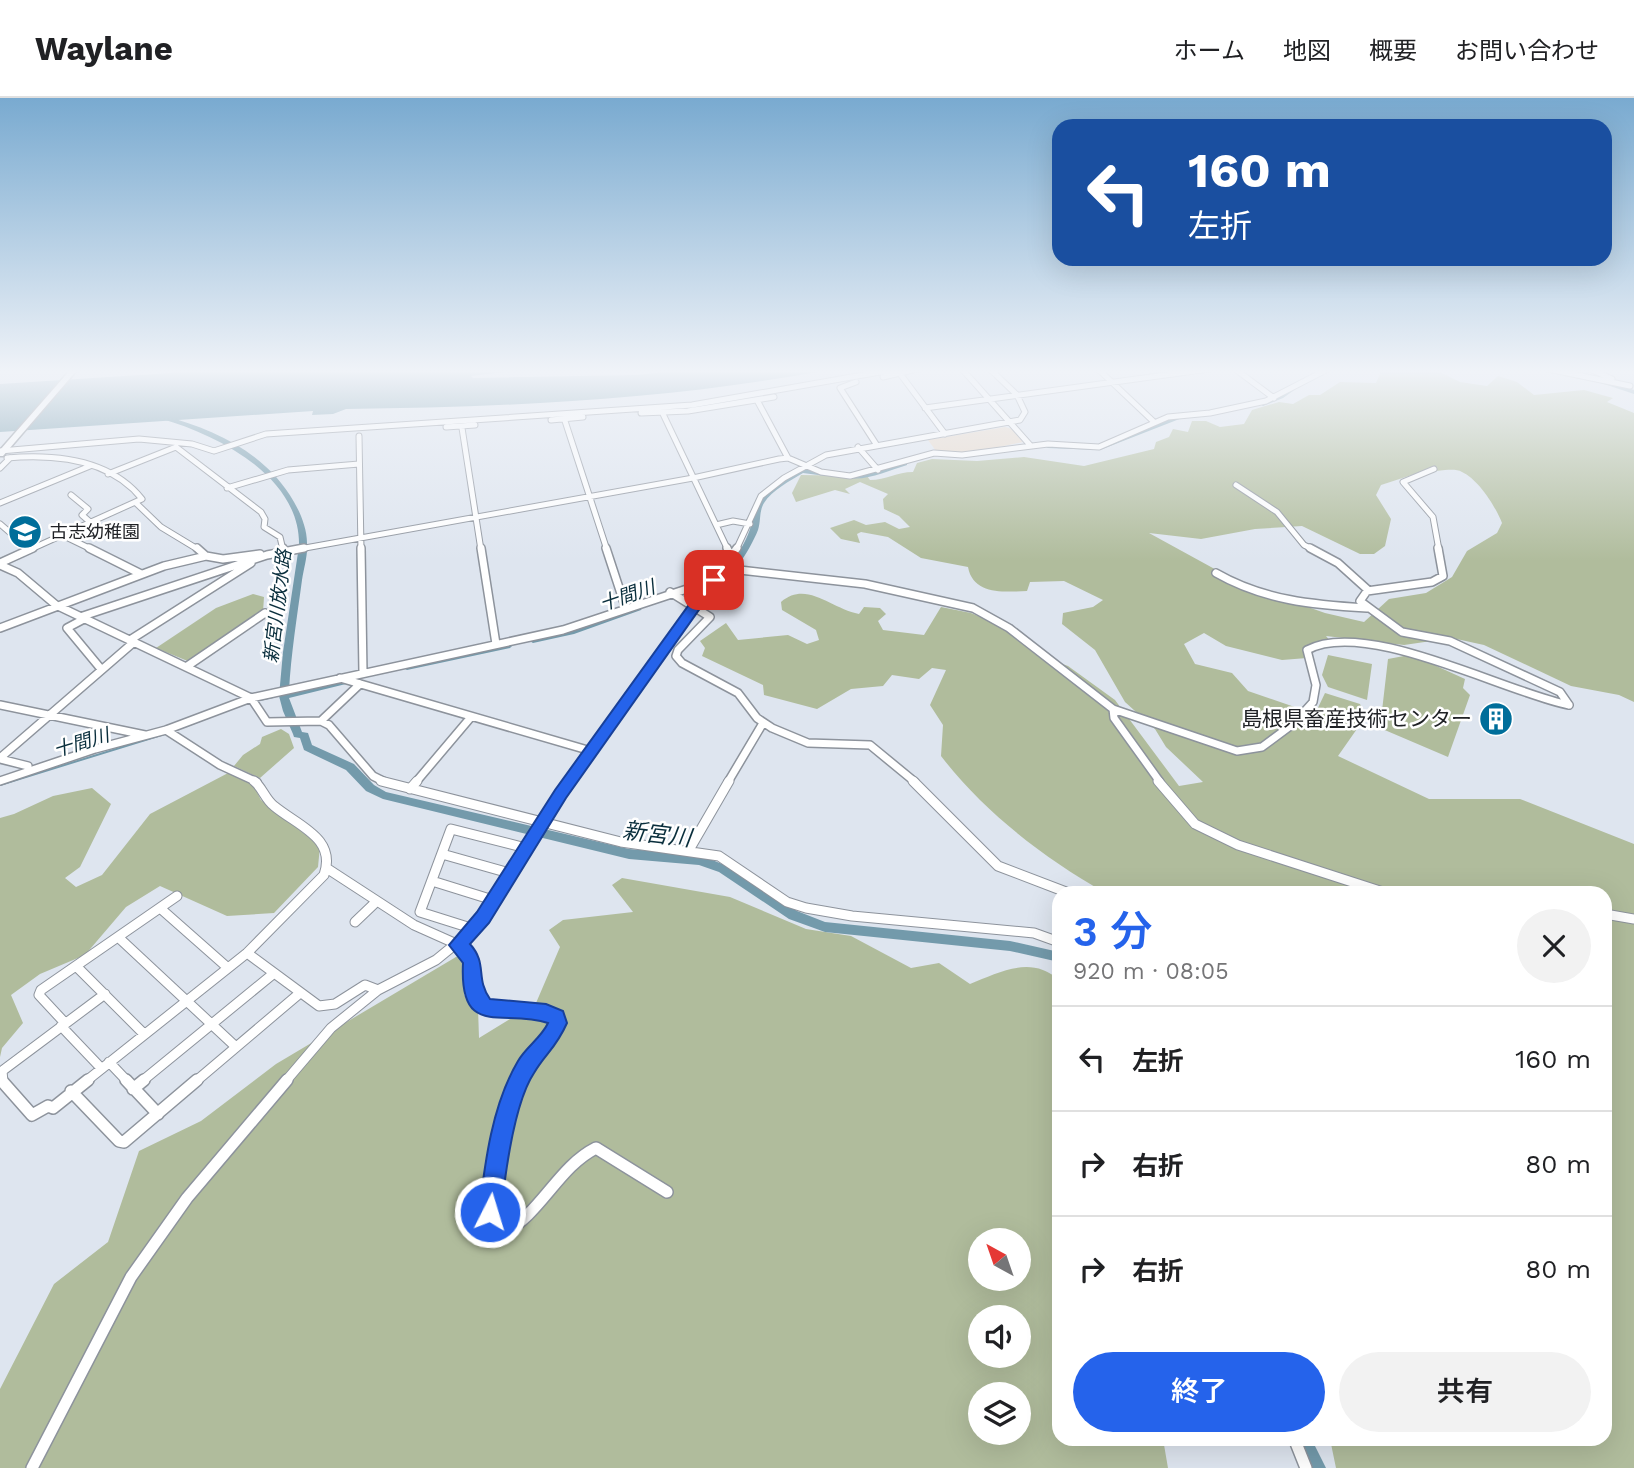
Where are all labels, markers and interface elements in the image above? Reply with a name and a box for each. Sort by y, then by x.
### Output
text: Waylane [35,29,173,68]
text: ホーム [1174,37,1245,65]
text: 地図 [1283,37,1331,65]
text: 概要 [1369,37,1417,65]
text: お問い合わせ [1455,37,1599,65]
text: 160 m [1188,141,1331,199]
icon: left [1073,147,1164,238]
text: 左折 [1188,207,1252,245]
school or university icon: 古志幼稚園 [6,513,44,551]
place label: 古志幼稚園 [50,521,140,542]
water label: 新宮川放水路 [259,546,296,664]
pin [684,550,744,610]
icon: arrive [695,561,733,599]
water label: 十間川 [596,575,660,616]
building icon: 島根県畜産技術センター [1477,700,1515,738]
place label: 島根県畜産技術センター [1241,706,1472,731]
water label: 十間川 [51,723,114,762]
water label: 新宮川 [621,817,696,852]
text: 3 分 [1073,907,1153,956]
button: close [1517,909,1591,983]
text: 920 m · 08:05 [1073,958,1229,985]
icon: left [1073,1040,1111,1078]
text: 160 m [1515,1044,1591,1074]
text: 左折 [1132,1046,1184,1076]
icon: right [1073,1145,1111,1183]
text: 80 m [1525,1149,1591,1179]
text: 右折 [1132,1151,1184,1181]
position arrow [453,1175,527,1249]
north arrow [968,1228,1031,1292]
map controls [968,1228,1031,1445]
icon: right [1073,1250,1111,1288]
text: 80 m [1525,1254,1591,1284]
text: 右折 [1132,1256,1184,1286]
button: sound [968,1305,1031,1368]
button: 終了 [1073,1352,1325,1432]
button: 共有 [1339,1352,1591,1432]
button: layers [968,1382,1031,1445]

